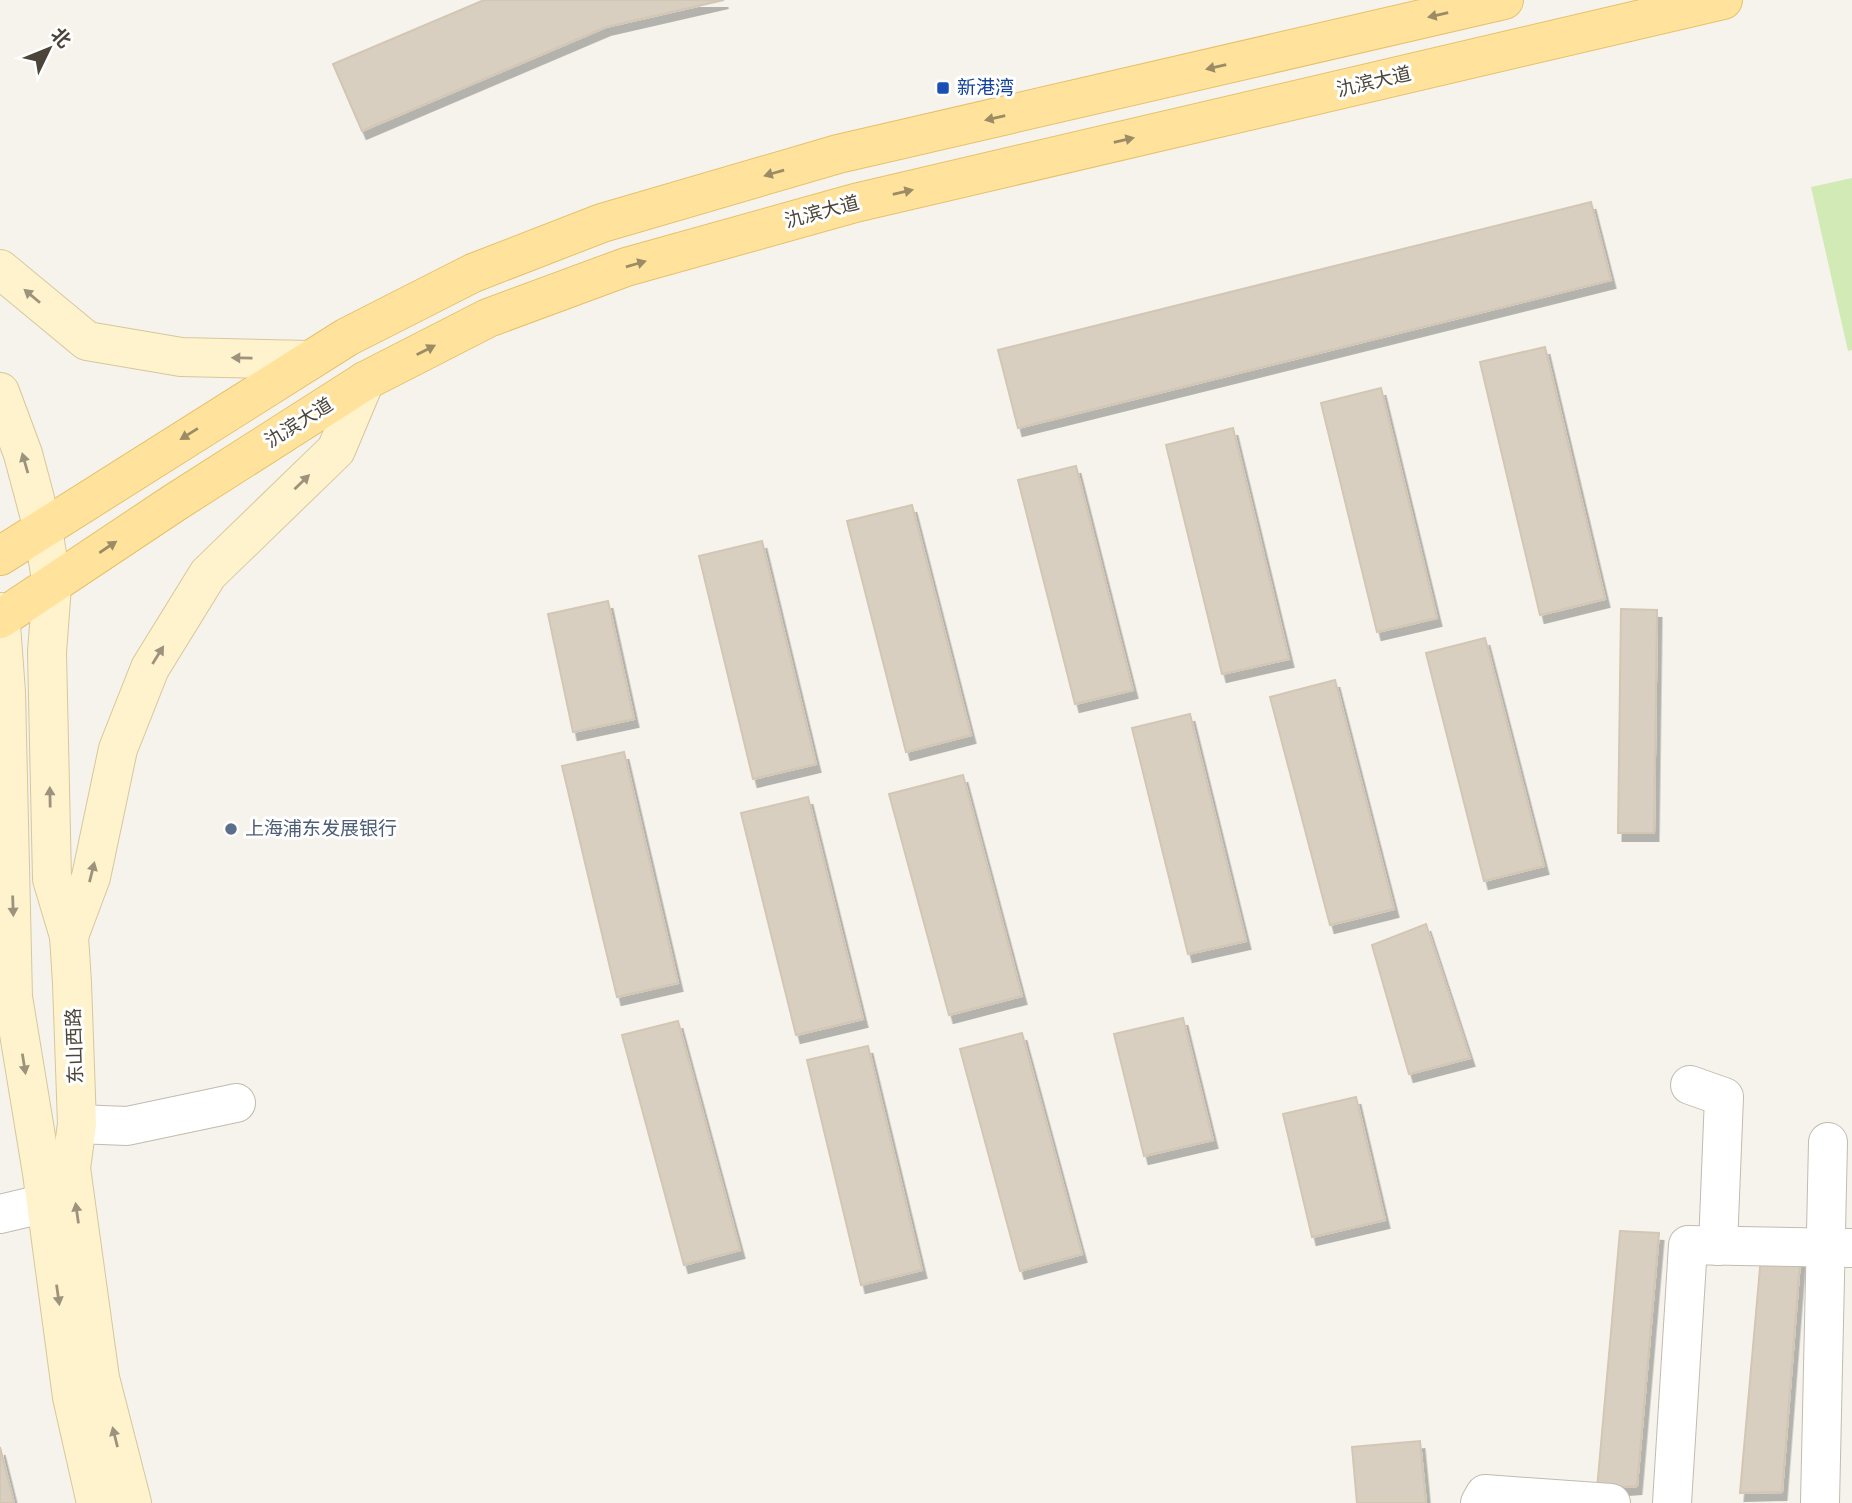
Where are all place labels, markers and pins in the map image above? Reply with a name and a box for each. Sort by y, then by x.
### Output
place label: 新港湾 [957,77,1014,99]
marker: 新港湾 [935,80,951,96]
place label: 上海浦东发展银行 [245,818,397,840]
marker: 上海浦东发展银行 [223,821,239,837]

